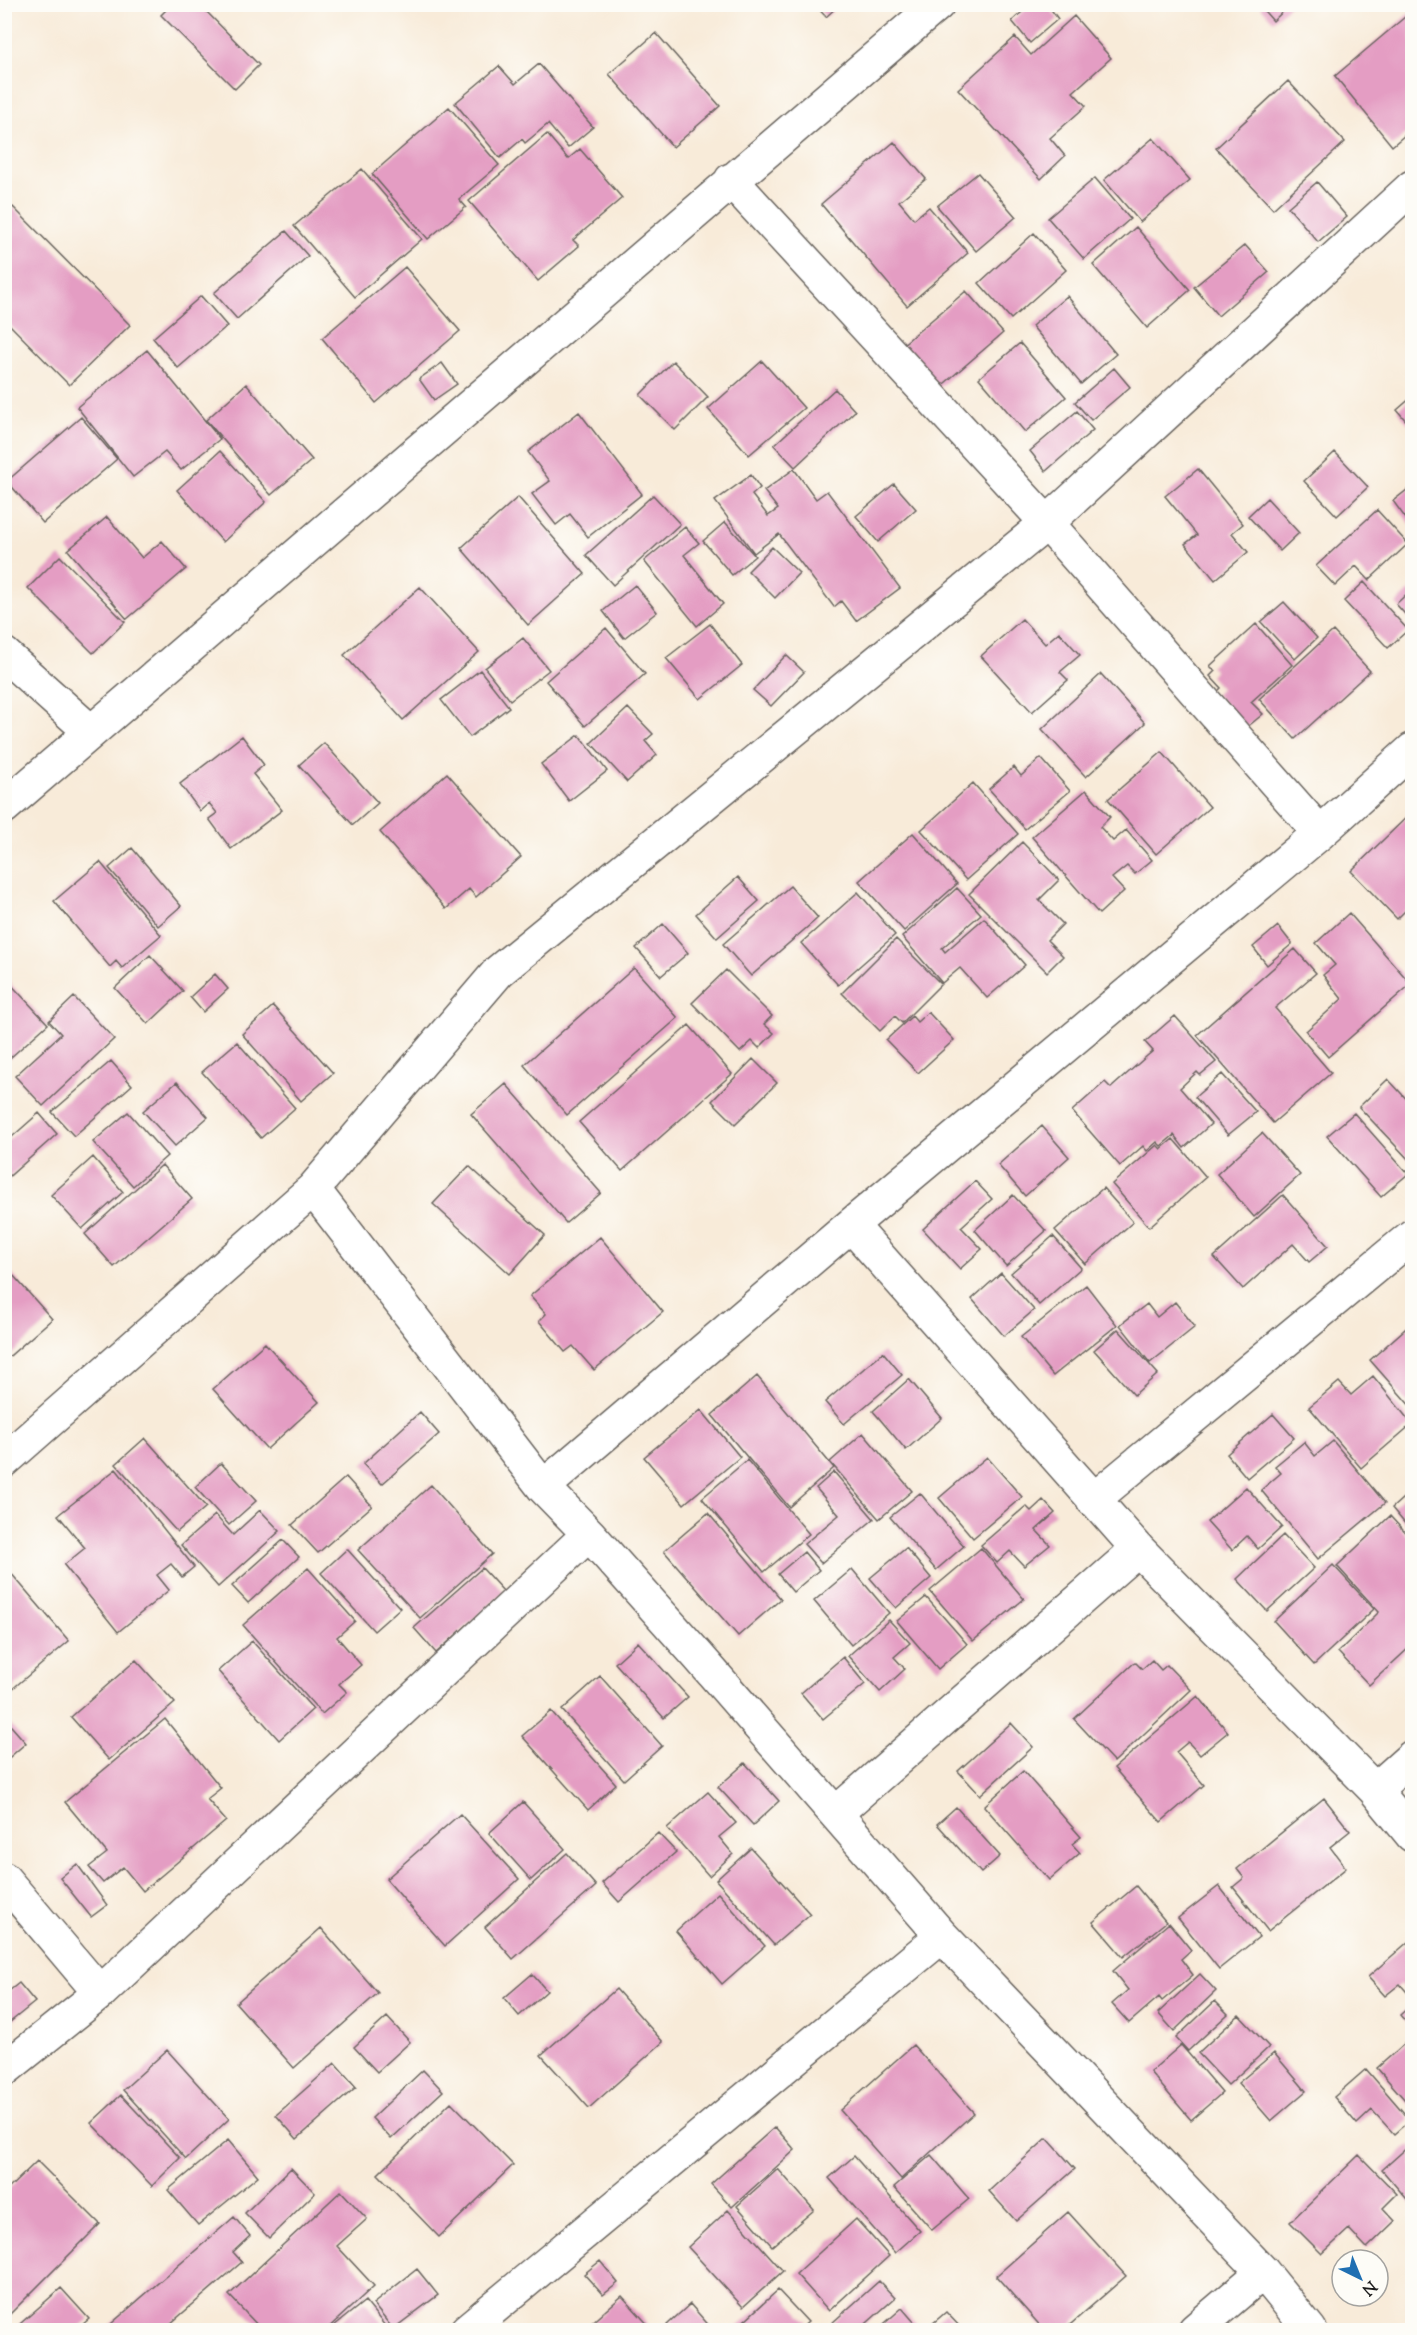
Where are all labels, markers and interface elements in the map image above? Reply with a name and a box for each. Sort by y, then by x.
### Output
north arrow [1330,2248,1390,2308]
text: N [1356,2274,1381,2300]

